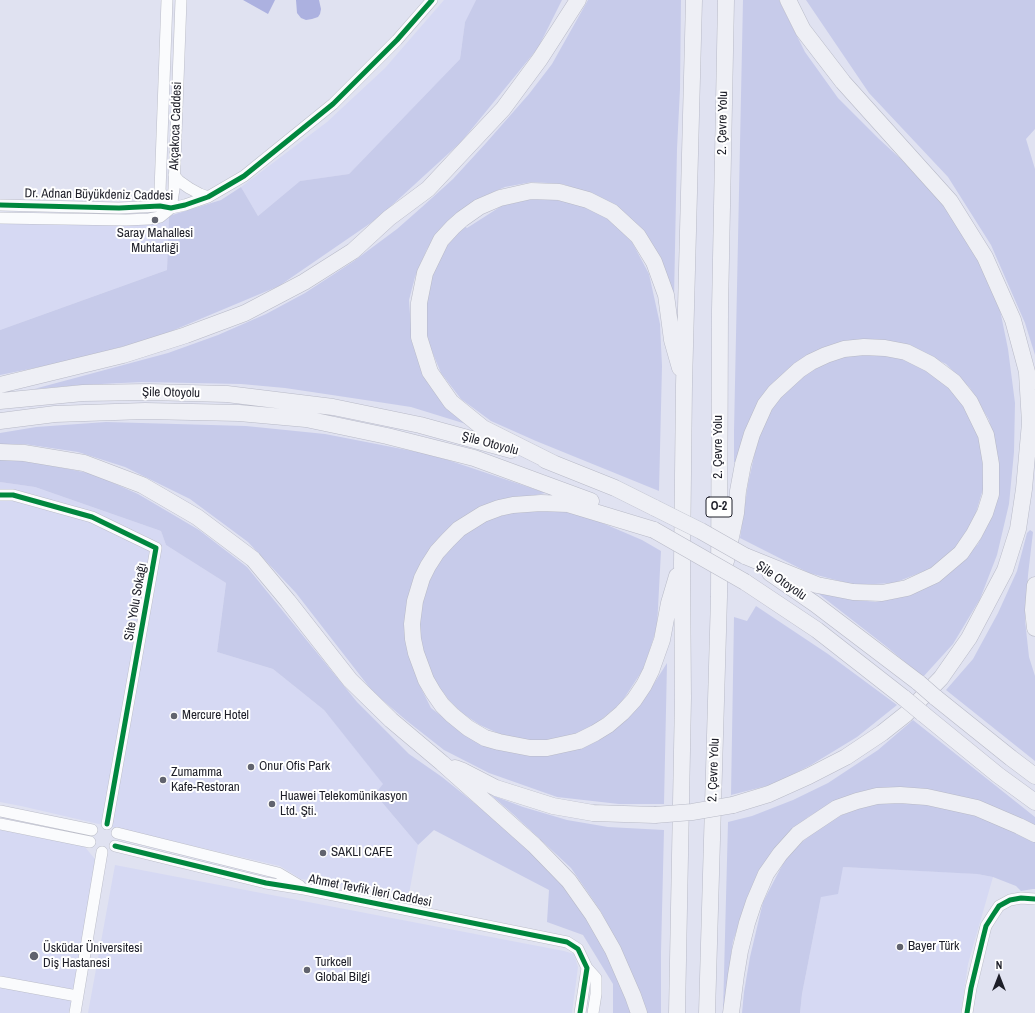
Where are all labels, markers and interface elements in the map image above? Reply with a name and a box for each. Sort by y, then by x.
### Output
street label: Akçakoca Caddesi [167,81,185,171]
street label: 2. Çevre Yolu [715,91,731,155]
street label: Dr. Adnan Büyükdeniz Caddesi [25,186,173,204]
marker: Saray Mahallesi Muhtarliği [150,215,160,225]
place label: Saray Mahallesi Muhtarliği [117,226,193,257]
street label: Şile Otoyolu [142,385,200,401]
street label: 2. Çevre Yolu [711,415,727,479]
street label: Şile Otoyolu [460,429,520,459]
road number: O-2 [706,497,732,517]
street label: Şile Otoyolu [753,558,809,604]
street label: Site Yolu Sokağı [121,562,151,642]
place label: Mercure Hotel [182,708,249,724]
marker: Mercure Hotel [169,711,179,721]
street label: 2. Çevre Yolu [705,738,723,802]
place label: Onur Ofis Park [259,759,330,775]
marker: Onur Ofis Park [246,762,256,772]
place label: Zumamma Kafe-Restoran [171,765,240,796]
marker: Zumamma Kafe-Restoran [158,775,168,785]
place label: Huawei Telekomünikasyon Ltd. Şti. [280,789,407,820]
marker: Huawei Telekomünikasyon Ltd. Şti. [267,799,277,809]
place label: SAKLI CAFE [331,845,393,861]
marker: SAKLI CAFE [318,848,328,858]
street label: Ahmet Tevfik İleri Caddesi [307,871,433,911]
place label: Bayer Türk [908,939,959,955]
place label: Üsküdar Üniversitesi Diş Hastanesi [43,941,143,972]
marker: Bayer Türk [895,942,905,952]
marker: Üsküdar Üniversitesi Diş Hastanesi [28,950,40,962]
place label: Turkcell Global Bilgi [315,955,370,986]
north arrow [979,957,1019,997]
text: N [996,958,1002,972]
marker: Turkcell Global Bilgi [302,965,312,975]

